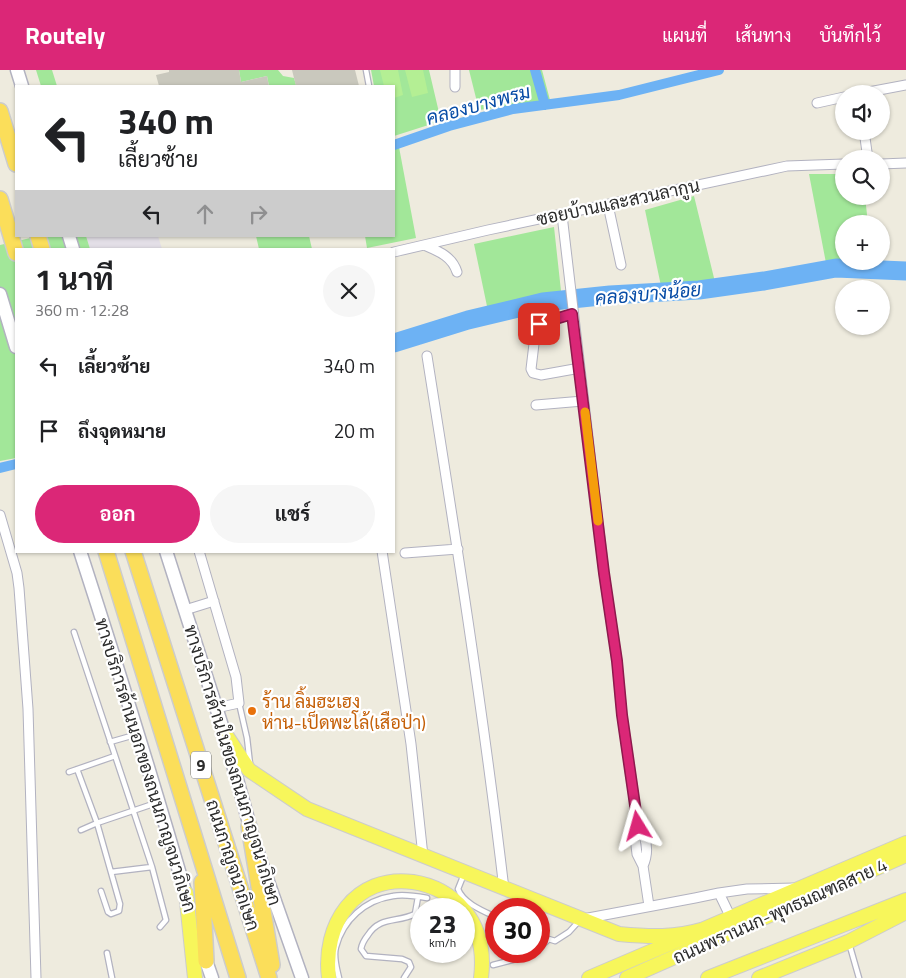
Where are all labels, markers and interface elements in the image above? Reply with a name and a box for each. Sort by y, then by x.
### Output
text: Routely [25,17,105,53]
text: แผนที่ [662,22,707,49]
text: เส้นทาง [735,22,791,49]
text: บันทึกไว้ [819,22,881,49]
water label: คลองบางพรม [423,76,534,132]
map controls [835,85,890,335]
button: sound [835,85,890,140]
text: 340 m [118,94,214,148]
icon: left [35,105,100,170]
text: เลี้ยวซ้าย [118,142,198,176]
button: search [835,150,890,205]
street label: ซอยบ้านและสวนลากูน [534,172,702,232]
icon: left [138,200,166,228]
icon: ahead [191,200,219,228]
icon: right [244,200,272,228]
button: + [835,215,890,270]
text: 1 นาที [35,256,114,302]
button: close [323,265,375,317]
water label: คลองบางน้อย [594,274,702,312]
button: − [835,280,890,335]
text: 360 m · 12:28 [35,298,129,322]
pin [518,303,560,345]
icon: arrive [525,310,553,338]
text: เลี้ยวซ้าย [78,351,150,380]
text: 340 m [323,351,375,380]
icon: left [35,352,63,380]
text: ถึงจุดหมาย [78,416,166,445]
text: 20 m [334,416,375,445]
icon: arrive [35,417,63,445]
button: ออก [35,485,200,543]
button: แชร์ [210,485,375,543]
street label: ทางบริการด้านนอกของถนนกาญจนาภิเษก [88,615,204,915]
street label: ทางบริการด้านในของถนนกาญจนาภิเษก [180,622,286,908]
place label: ร้าน ลิ้มฮะเฮง ห่าน-เป็ดพะโล้(เสือป่า) [262,686,426,736]
marker: ร้าน ลิ้มฮะเฮง ห่าน-เป็ดพะโล้(เสือป่า) [246,705,258,717]
road number: 9 [191,752,211,778]
street label: ถนนกาญจนาภิเษก [202,797,264,933]
position arrow [611,799,663,851]
street label: ถนนพรานนก-พุทธมณฑลสาย 4 [668,851,892,971]
speed limit sign: 30 [485,898,550,963]
text: 23 [428,905,457,943]
text: km/h [429,933,456,952]

